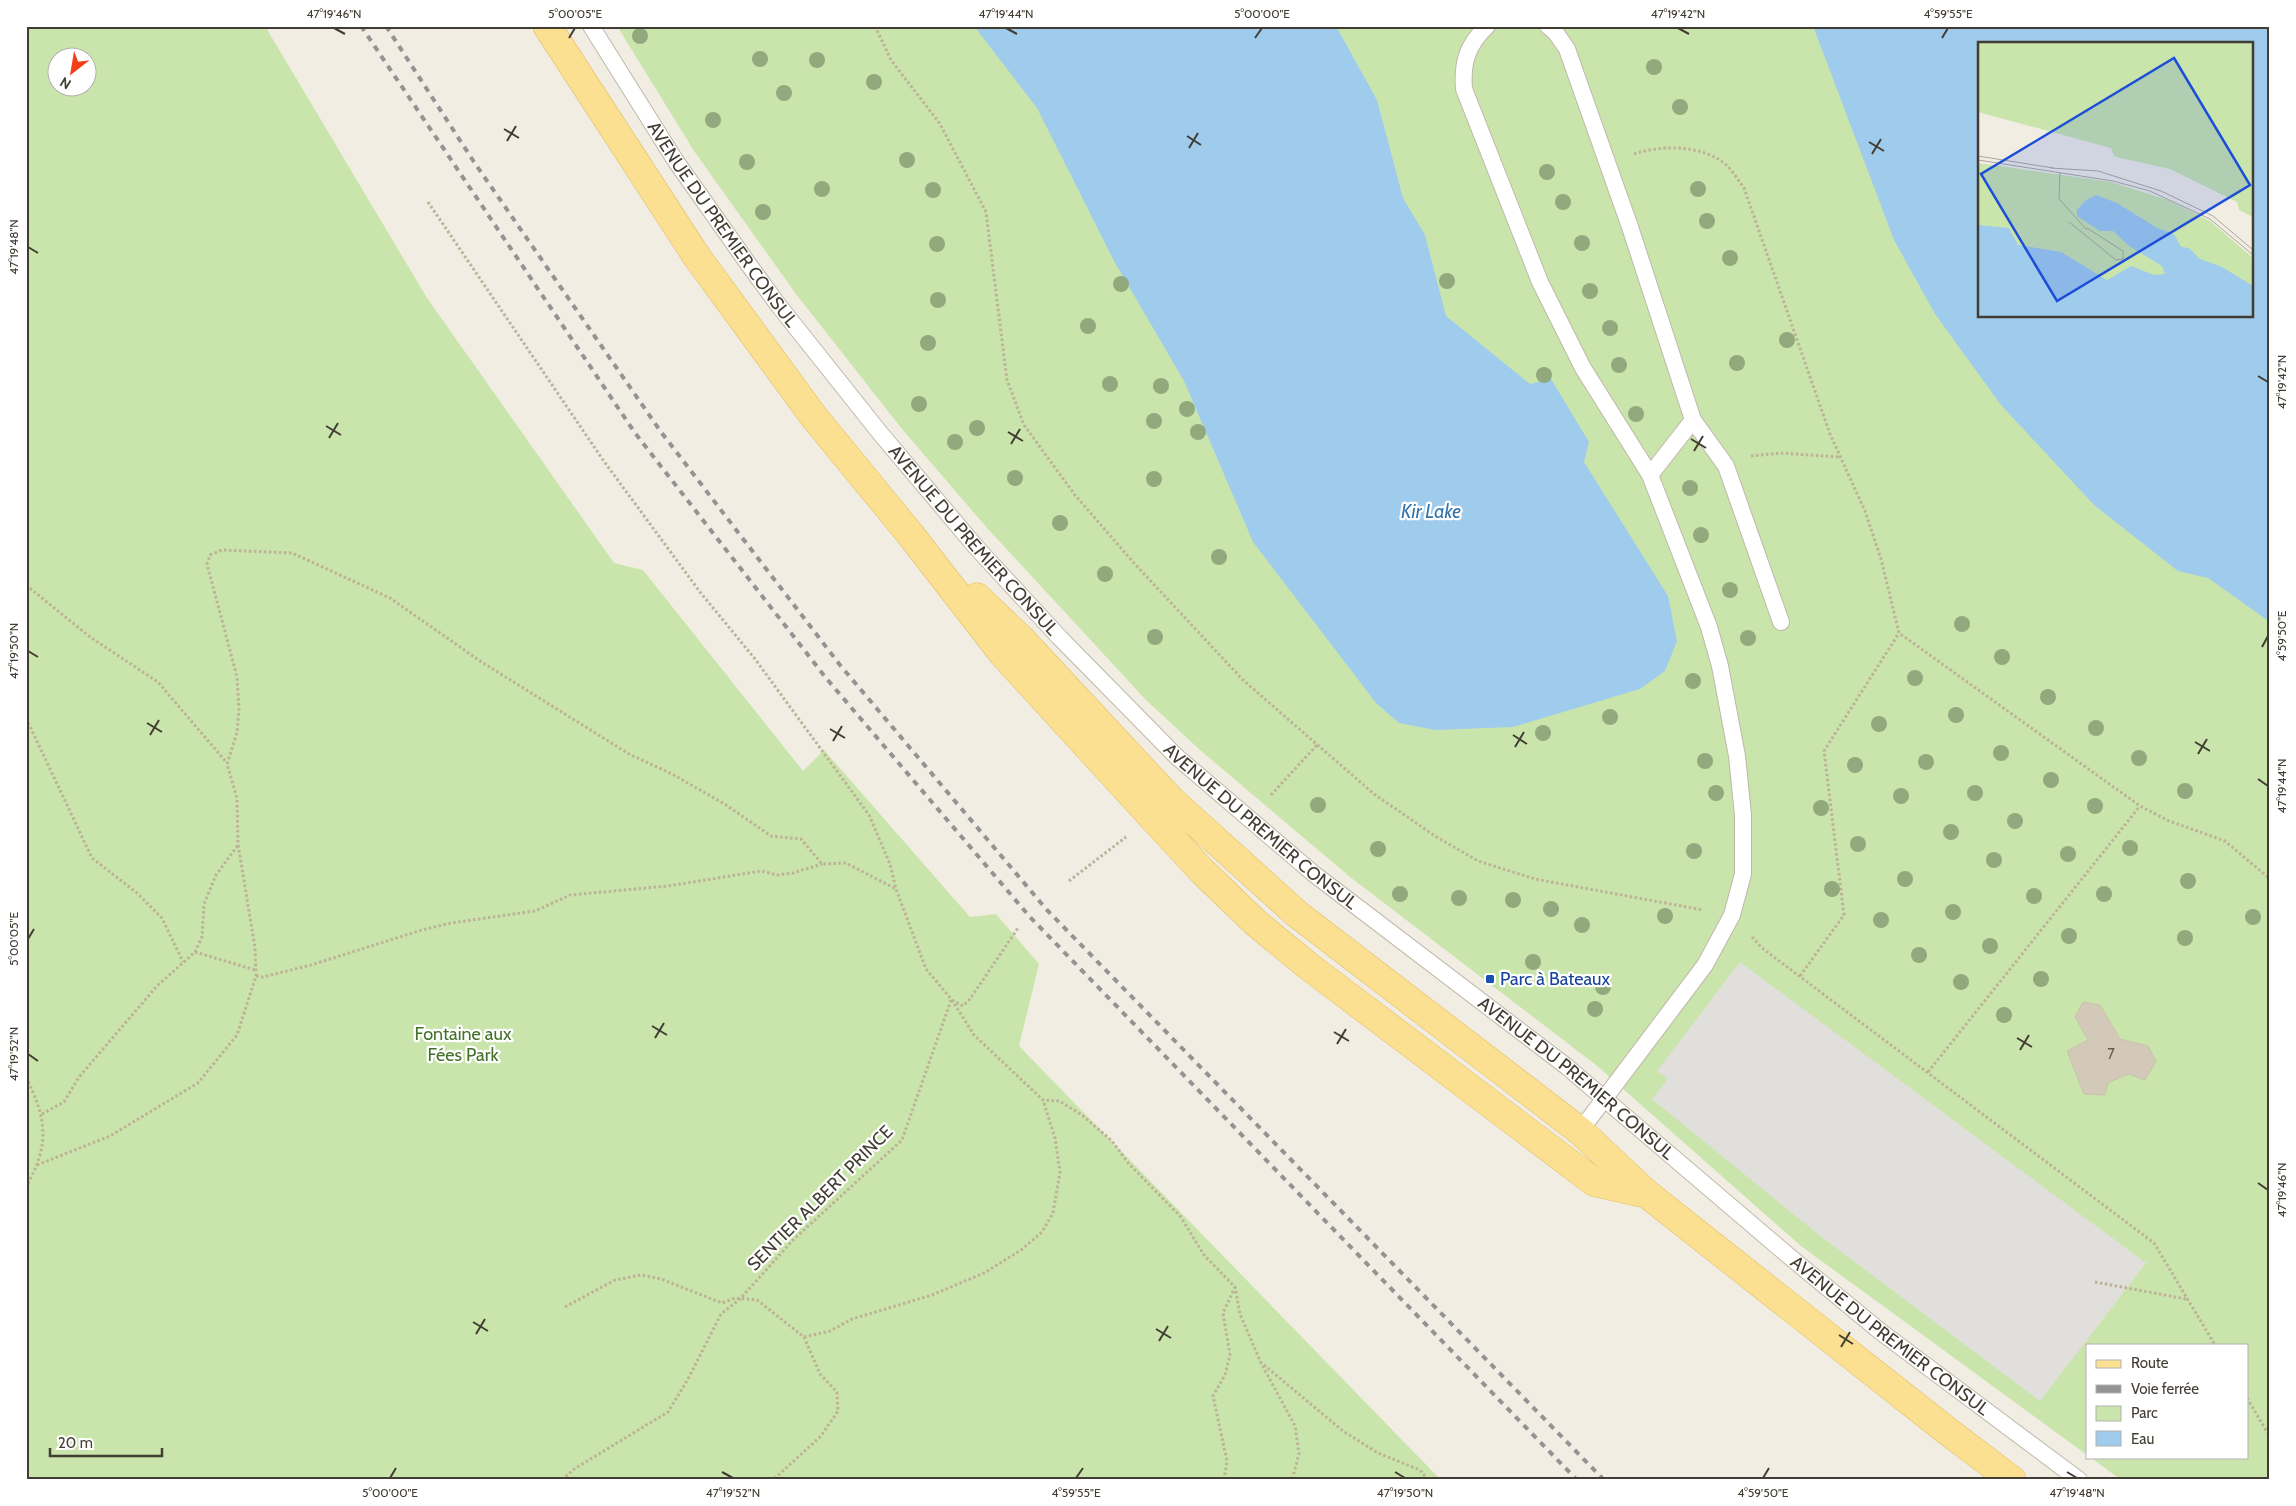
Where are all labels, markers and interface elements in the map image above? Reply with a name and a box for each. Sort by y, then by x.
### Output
text: 47°19'46"N [306,6,362,21]
text: 5°00'05"E [548,6,602,21]
text: 47°19'44"N [978,6,1034,21]
text: 5°00'00"E [1234,6,1290,21]
text: 47°19'42"N [1651,6,1705,21]
text: 4°59'55"E [1923,6,1973,21]
inset map [1978,42,2254,318]
north arrow [48,48,98,98]
text: N [56,73,74,93]
street label: AVENUE DU PREMIER CONSUL [643,117,802,331]
text: 47°19'48"N [6,219,21,275]
text: 47°19'42"N [2274,355,2289,409]
street label: AVENUE DU PREMIER CONSUL [884,441,1063,640]
water label: Kir Lake [1401,500,1461,523]
text: 4°59'50"E [2274,610,2289,662]
text: 47°19'50"N [6,623,21,679]
street label: AVENUE DU PREMIER CONSUL [1159,739,1362,914]
text: 47°19'44"N [2274,758,2289,814]
text: 5°00'05"E [6,912,21,966]
place label: Parc à Bateaux [1500,968,1611,990]
marker: Parc à Bateaux [1484,973,1496,985]
street label: AVENUE DU PREMIER CONSUL [1474,992,1679,1164]
park label: Fontaine aux Fées Park [415,1023,512,1066]
text: 47°19'52"N [6,1027,21,1081]
house number: 7 [2107,1045,2115,1063]
street label: SENTIER ALBERT PRINCE [743,1121,897,1275]
text: 47°19'46"N [2274,1162,2289,1218]
street label: AVENUE DU PREMIER CONSUL [1786,1251,1994,1420]
legend [2086,1344,2248,1458]
text: Route [2131,1354,2169,1372]
text: Voie ferrée [2131,1380,2199,1398]
text: Parc [2131,1404,2158,1422]
scale bar [50,1426,162,1458]
text: Eau [2131,1430,2154,1448]
text: 20 m [58,1434,93,1452]
text: 5°00'00"E [362,1485,418,1500]
text: 47°19'52"N [706,1485,760,1500]
text: 4°59'55"E [1051,1485,1101,1500]
text: 47°19'50"N [1377,1485,1433,1500]
text: 4°59'50"E [1737,1485,1789,1500]
text: 47°19'48"N [2049,1485,2105,1500]

